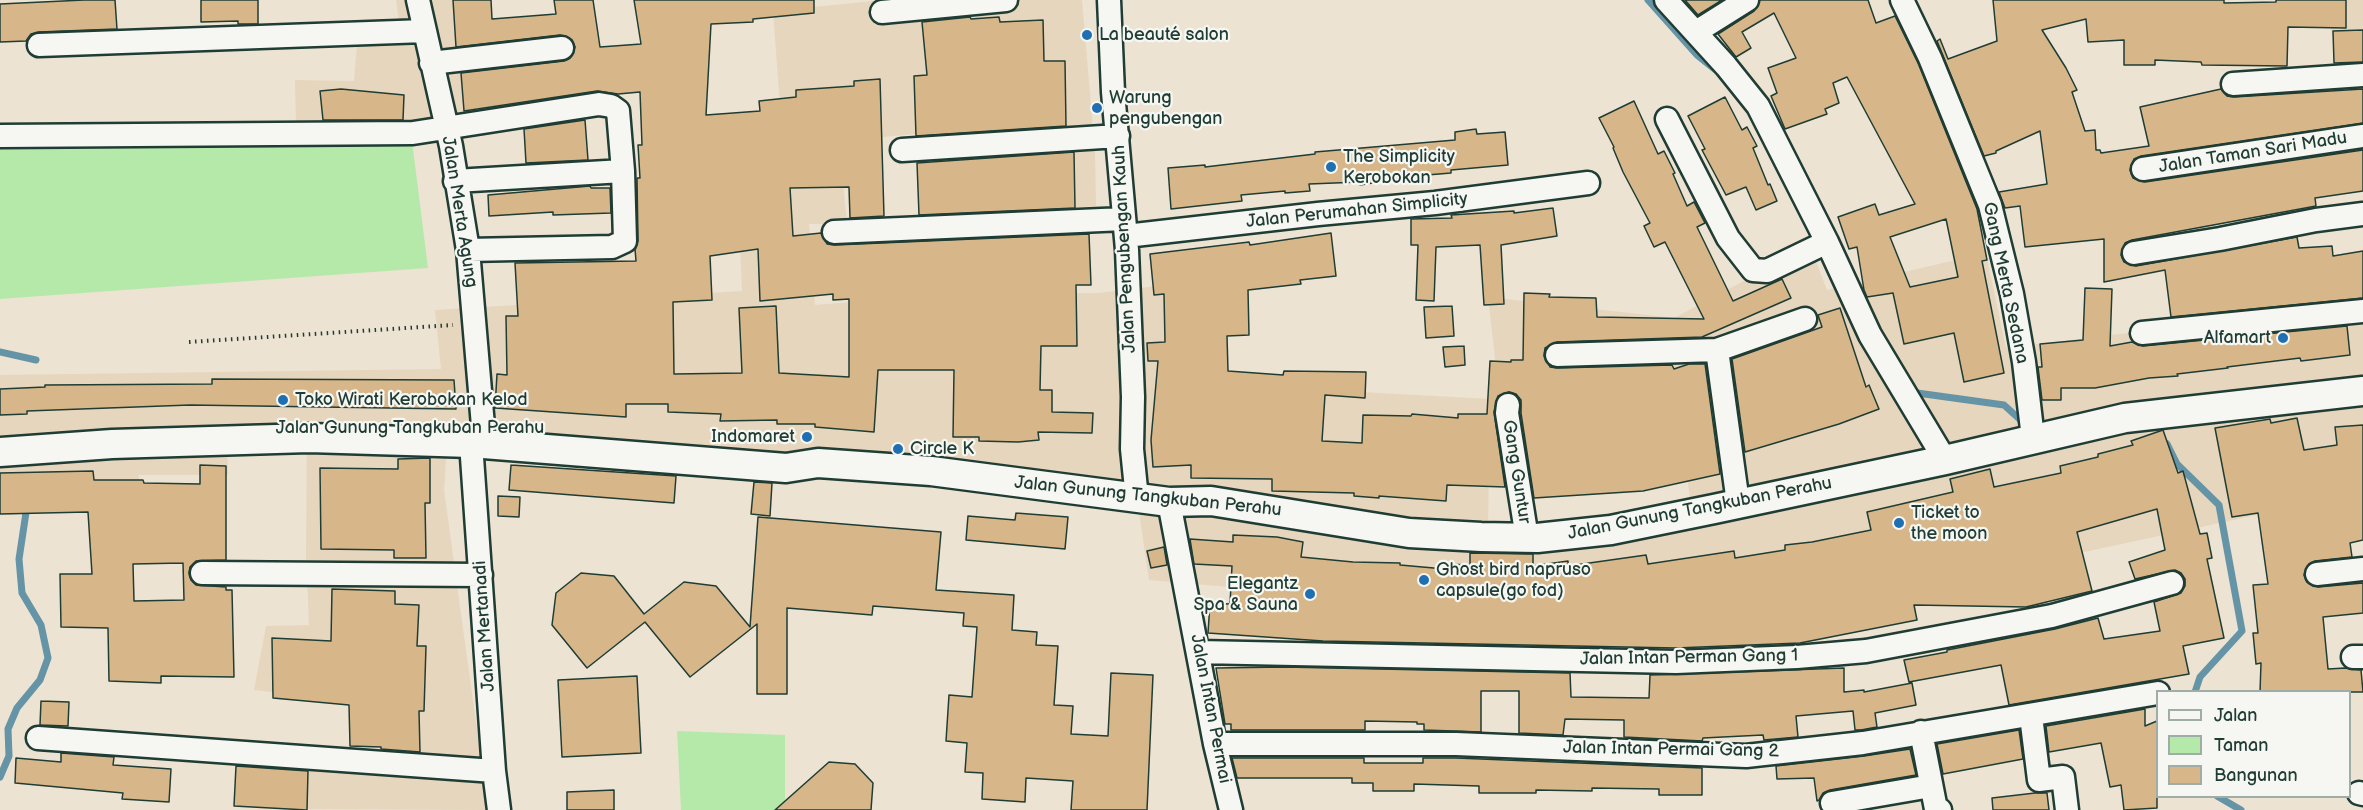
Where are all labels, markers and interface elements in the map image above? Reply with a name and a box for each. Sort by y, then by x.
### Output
place label: La beauté salon [1099,24,1229,46]
marker: La beauté salon [1080,28,1094,42]
place label: Warung pengubengan [1109,87,1222,130]
marker: Warung pengubengan [1090,101,1104,115]
street label: Jalan Taman Sari Madu [2157,127,2349,179]
street label: Jalan Merta Agung [436,135,482,289]
street label: Jalan Pengubengan Kauh [1109,144,1141,354]
place label: The Simplicity Kerobokan [1343,146,1455,188]
marker: The Simplicity Kerobokan [1324,160,1338,174]
street label: Jalan Perumahan Simplicity [1245,189,1469,233]
street label: Gang Merta Sedana [1977,200,2033,366]
place label: Alfamart [2204,327,2271,349]
marker: Alfamart [2276,331,2290,345]
place label: Toko Wirati Kerobokan Kelod [295,389,527,411]
marker: Toko Wirati Kerobokan Kelod [276,393,290,407]
street label: Jalan Gunung Tangkuban Perahu [276,417,544,439]
street label: Gang Guntur [1497,419,1535,525]
place label: Indomaret [711,426,795,448]
marker: Indomaret [800,430,814,444]
place label: Circle K [910,438,974,460]
marker: Circle K [891,442,905,456]
street label: Jalan Gunung Tangkuban Perahu [1013,472,1283,522]
street label: Jalan Gunung Tangkuban Perahu [1566,473,1834,545]
place label: Ticket to the moon [1911,502,1987,544]
marker: Ticket to the moon [1892,516,1906,530]
place label: Ghost bird napruso capsule(go fod) [1436,559,1591,602]
street label: Jalan Mertanadi [470,560,500,692]
place label: Elegantz Spa & Sauna [1193,573,1298,616]
marker: Ghost bird napruso capsule(go fod) [1417,573,1431,587]
marker: Elegantz Spa & Sauna [1303,587,1317,601]
street label: Jalan Intan Permai [1185,633,1235,785]
street label: Jalan Intan Perman Gang 1 [1580,645,1798,671]
legend [2156,690,2351,798]
text: Jalan [2214,705,2257,726]
text: Taman [2214,735,2268,756]
street label: Jalan Intan Permai Gang 2 [1563,737,1779,763]
text: Bangunan [2214,765,2298,786]

